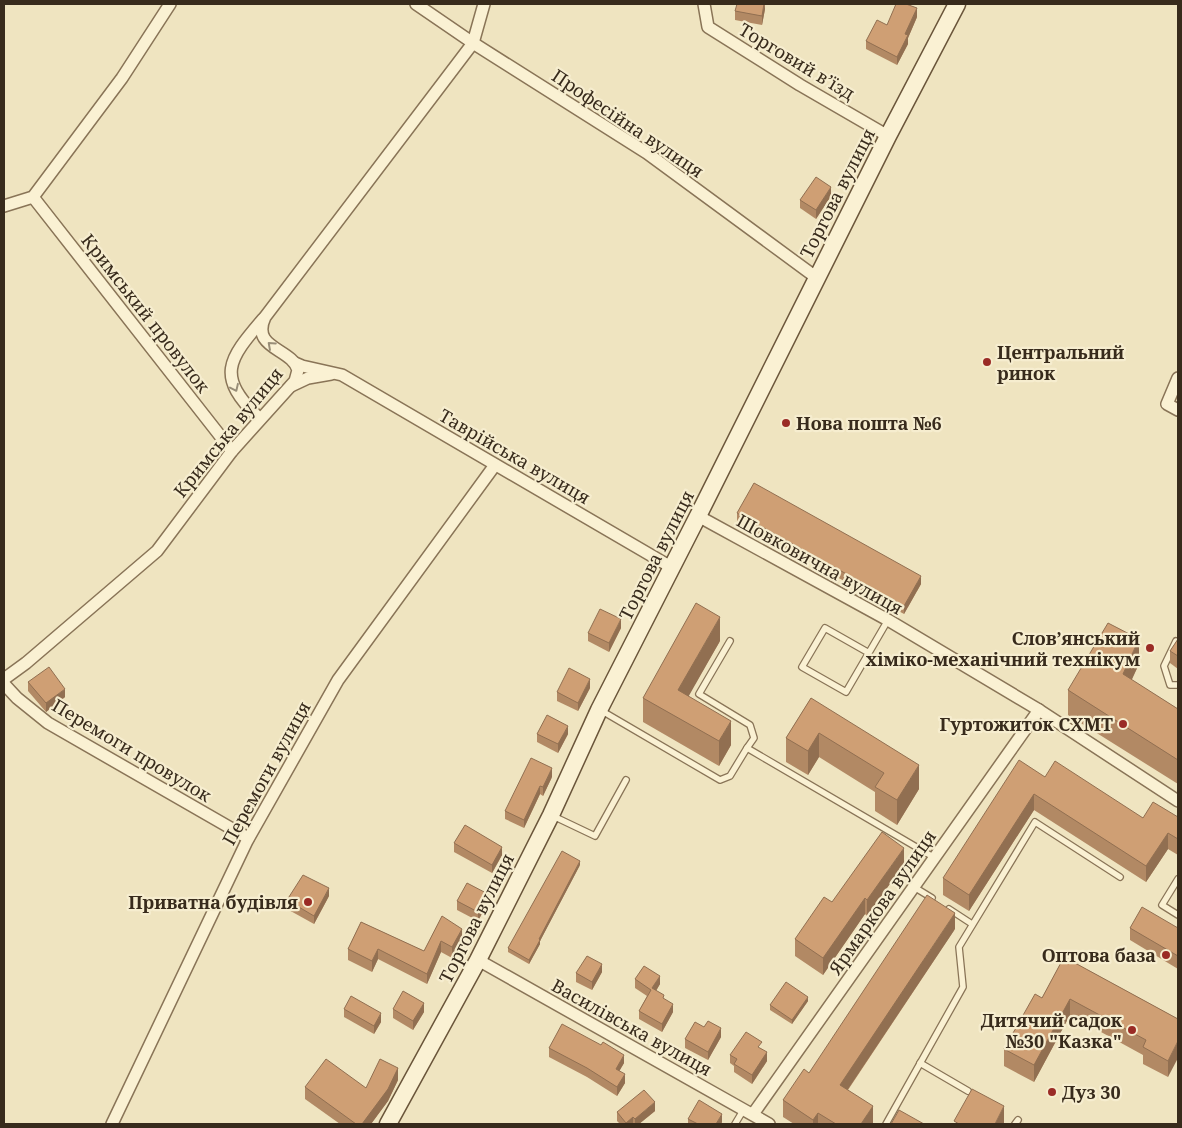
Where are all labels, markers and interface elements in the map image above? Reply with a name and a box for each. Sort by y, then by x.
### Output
street label: Торговий в’їзд [735,17,859,105]
street label: Професійна вулиця [547,63,709,183]
street label: Торгова вулиця [794,124,880,262]
street label: Кримський провулок [76,229,216,398]
place label: Центральний ринок [997,340,1124,385]
one-way arrow [268,341,277,350]
marker: Центральний ринок [981,356,993,368]
street label: Кримська вулиця [168,362,288,502]
one-way arrow [229,383,239,392]
street label: Таврійська вулиця [435,403,595,509]
place label: Нова пошта №6 [796,411,942,435]
marker: Нова пошта №6 [780,417,792,429]
street label: Торгова вулиця [613,486,699,624]
street label: Шовковична вулиця [733,508,907,620]
place label: Слов’янський хіміко-механічний технікум [866,626,1141,671]
marker: Слов’янський хіміко-механічний технікум [1144,642,1156,654]
street label: Перемоги провулок [48,693,216,807]
street label: Перемоги вулиця [216,697,316,849]
place label: Гуртожиток СХМТ [939,712,1113,736]
marker: Гуртожиток СХМТ [1117,718,1129,730]
street label: Ярмаркова вулиця [822,825,941,980]
street label: Торгова вулиця [433,849,519,987]
place label: Приватна будівля [128,890,298,914]
marker: Приватна будівля [302,896,314,908]
place label: Оптова база [1042,943,1156,967]
marker: Оптова база [1160,949,1172,961]
street label: Василівська вулиця [548,973,716,1081]
place label: Дитячий садок №30 "Казка" [981,1008,1123,1053]
marker: Дитячий садок №30 "Казка" [1126,1024,1138,1036]
place label: Дуз 30 [1062,1080,1121,1104]
marker: Дуз 30 [1046,1086,1058,1098]

